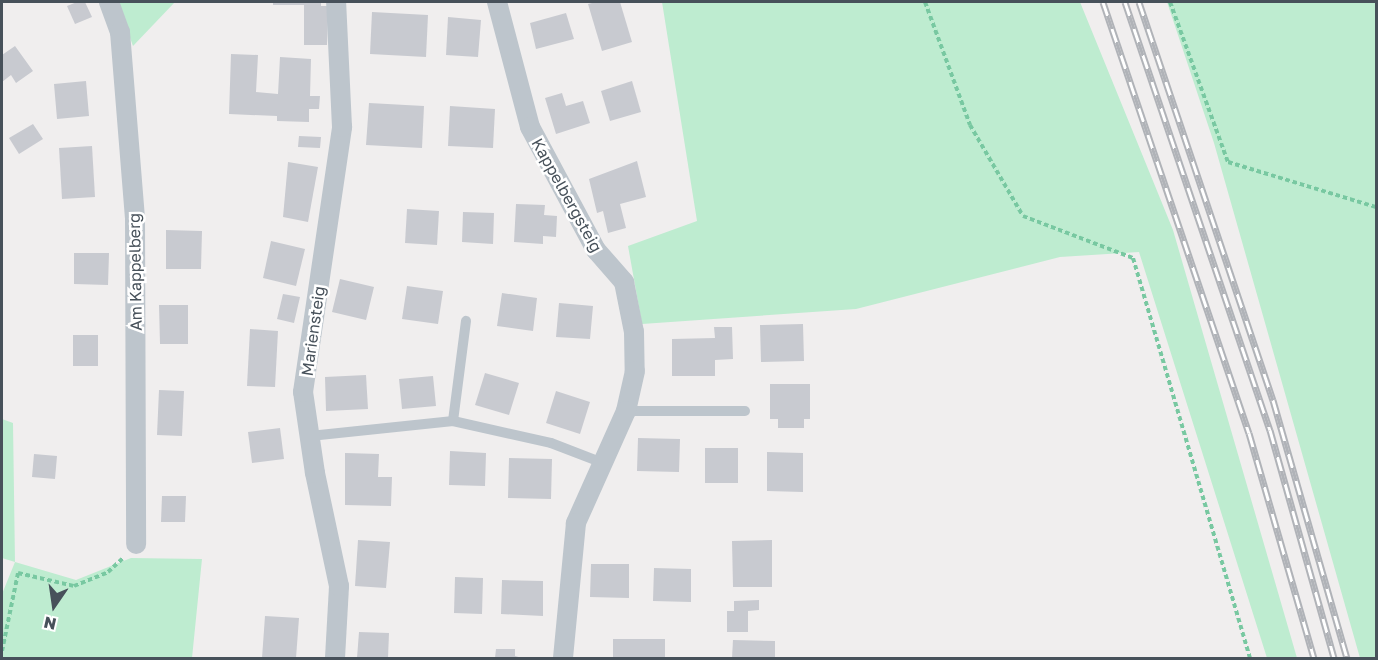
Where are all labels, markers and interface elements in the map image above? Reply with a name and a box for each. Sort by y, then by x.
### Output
street label: Kappelbergsteig [528,135,606,255]
street label: Am Kappelberg [124,213,146,331]
street label: Mariensteig [297,285,329,377]
north arrow [24,576,84,636]
text: N [42,612,58,635]

